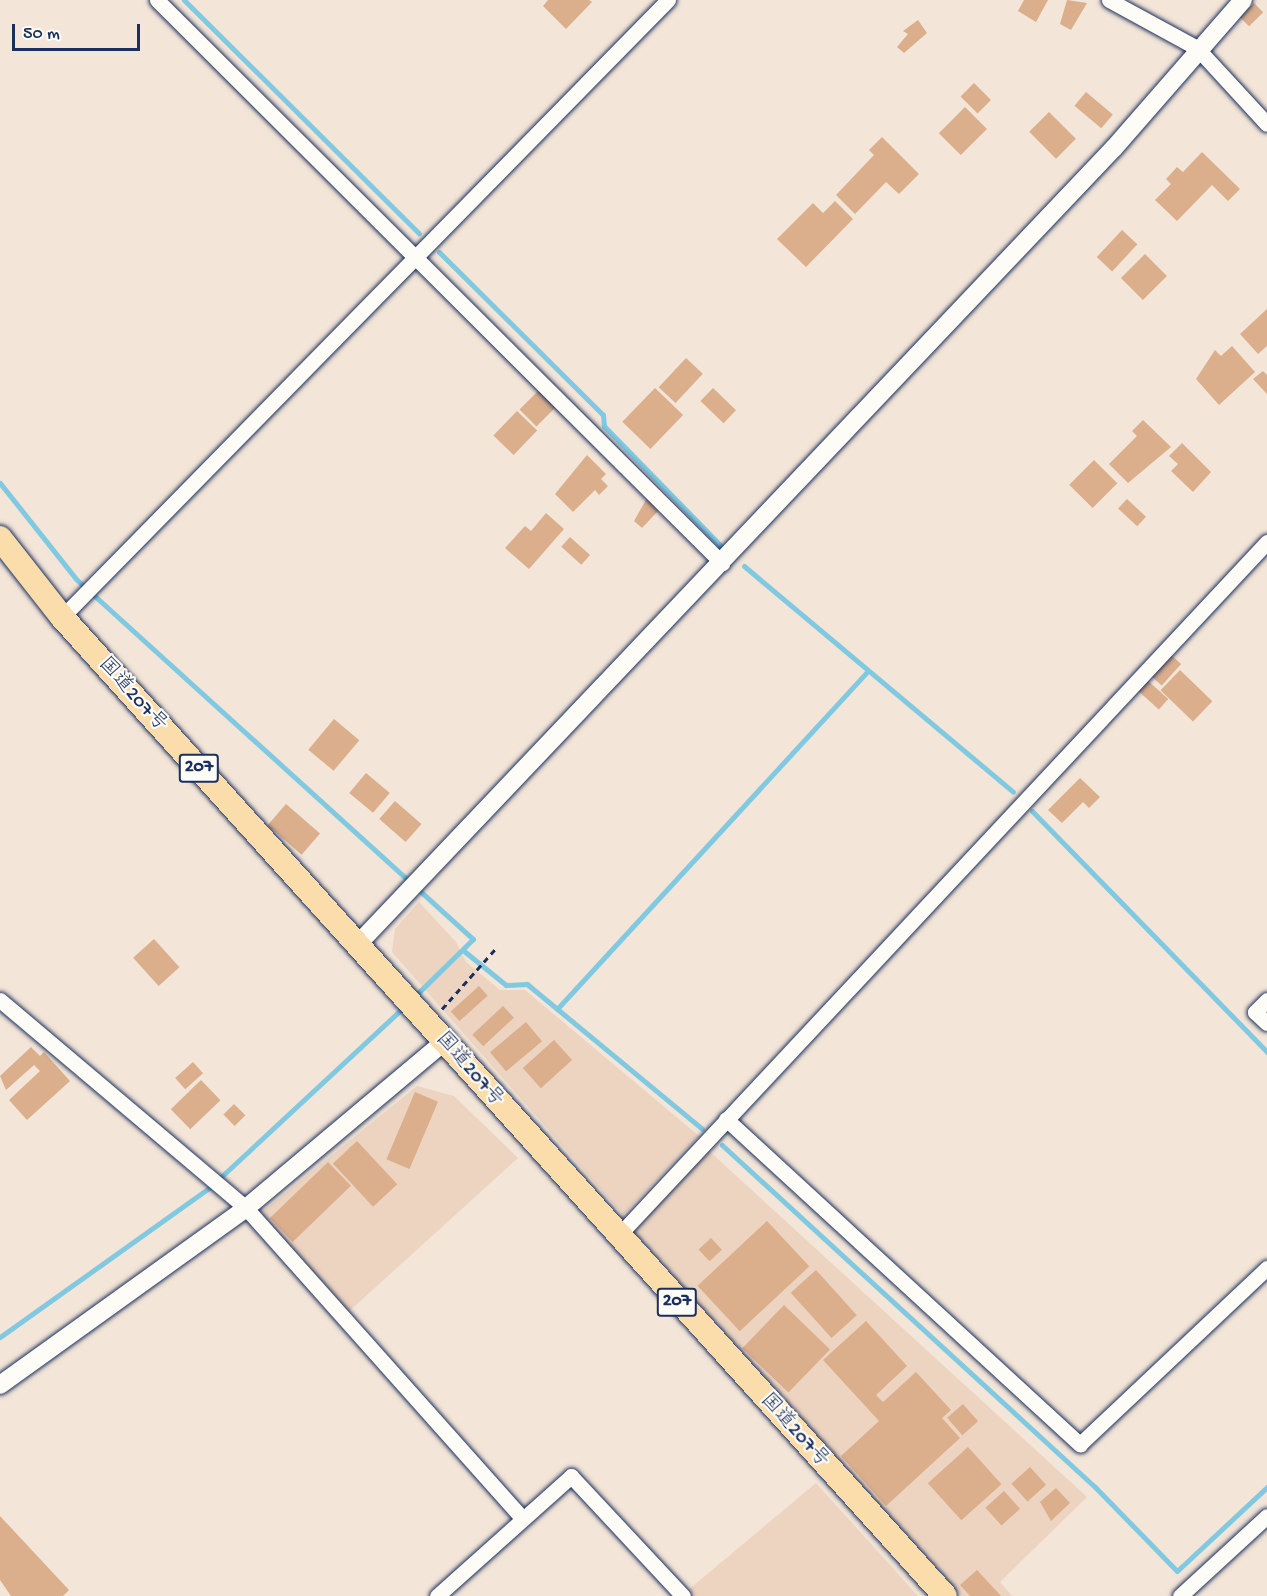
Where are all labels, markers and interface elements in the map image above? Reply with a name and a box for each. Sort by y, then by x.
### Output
scale bar [15,12,142,50]
text: 50 m [23,24,60,45]
street label: 国道207号 [92,653,172,737]
road number: 207 [178,753,220,783]
street label: 国道207号 [430,1028,508,1112]
road number: 207 [656,1287,698,1317]
street label: 国道207号 [754,1389,834,1473]

